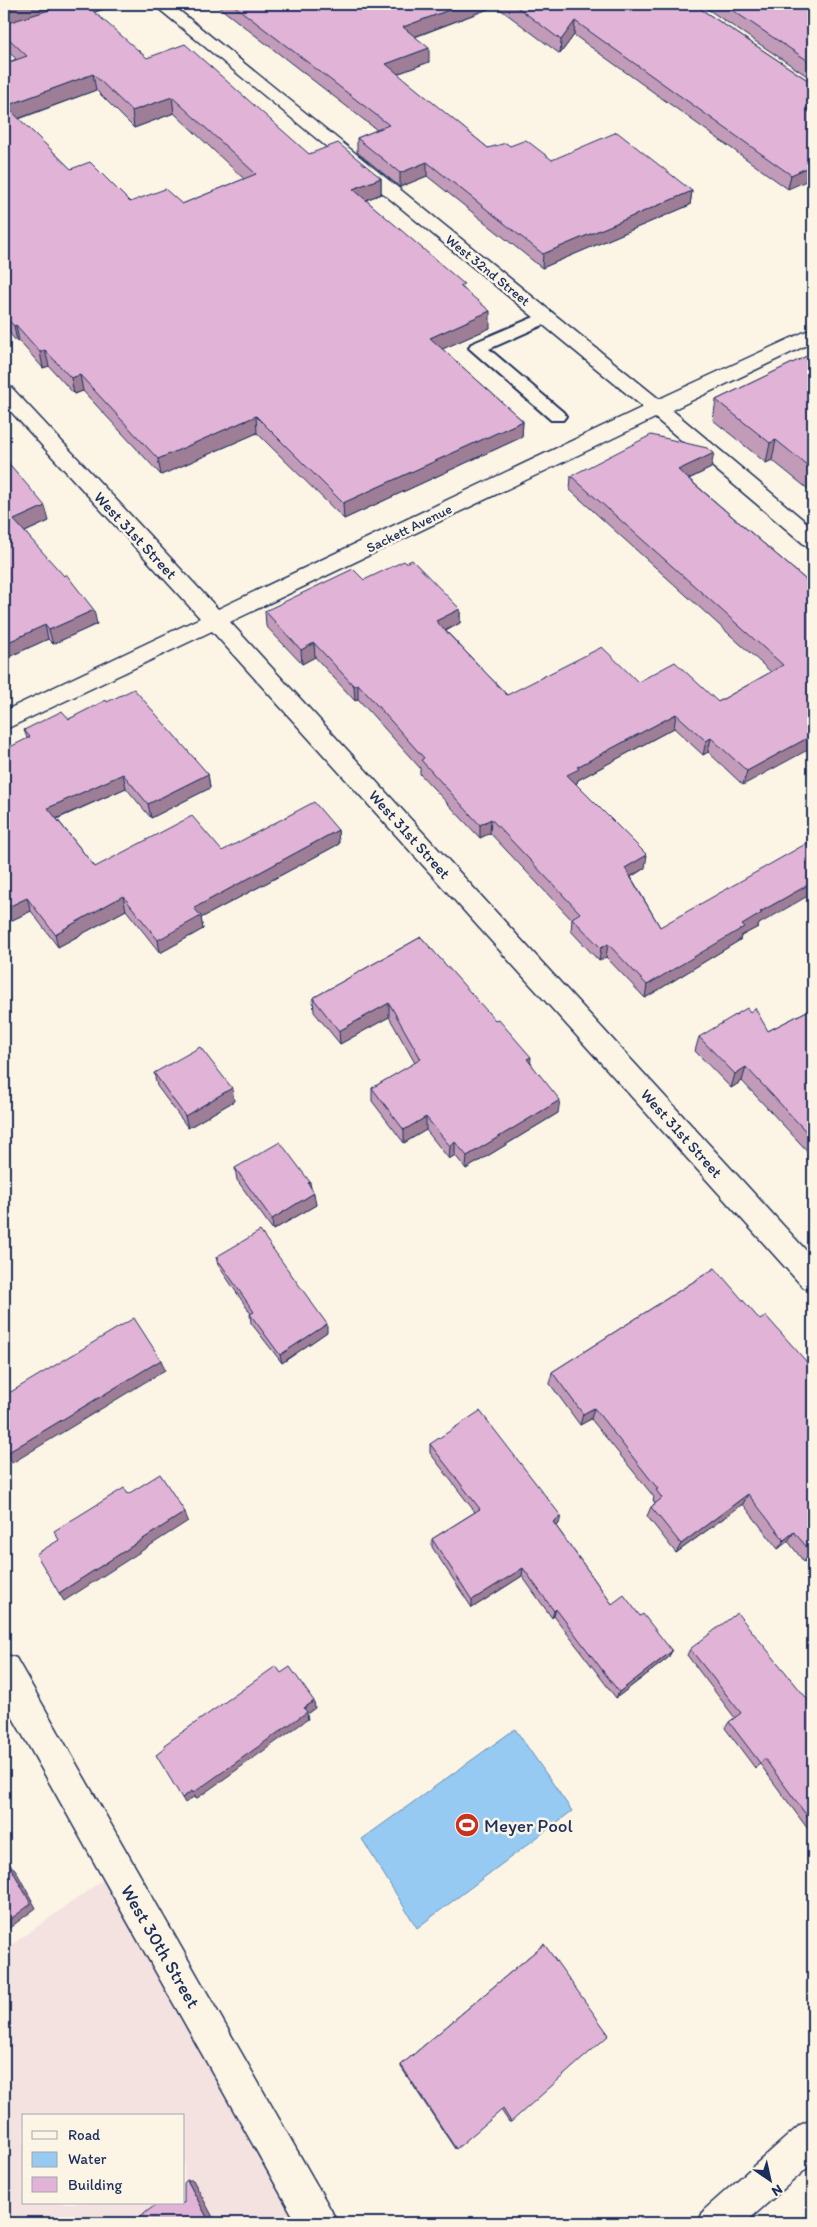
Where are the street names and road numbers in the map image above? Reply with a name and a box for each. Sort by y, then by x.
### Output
street label: West 32nd Street [442,231,533,310]
street label: West 31st Street [90,488,181,583]
street label: Sackett Avenue [364,500,455,557]
street label: West 31st Street [365,786,454,883]
street label: West 31st Street [637,1085,726,1182]
street label: West 30th Street [116,1880,205,2012]

